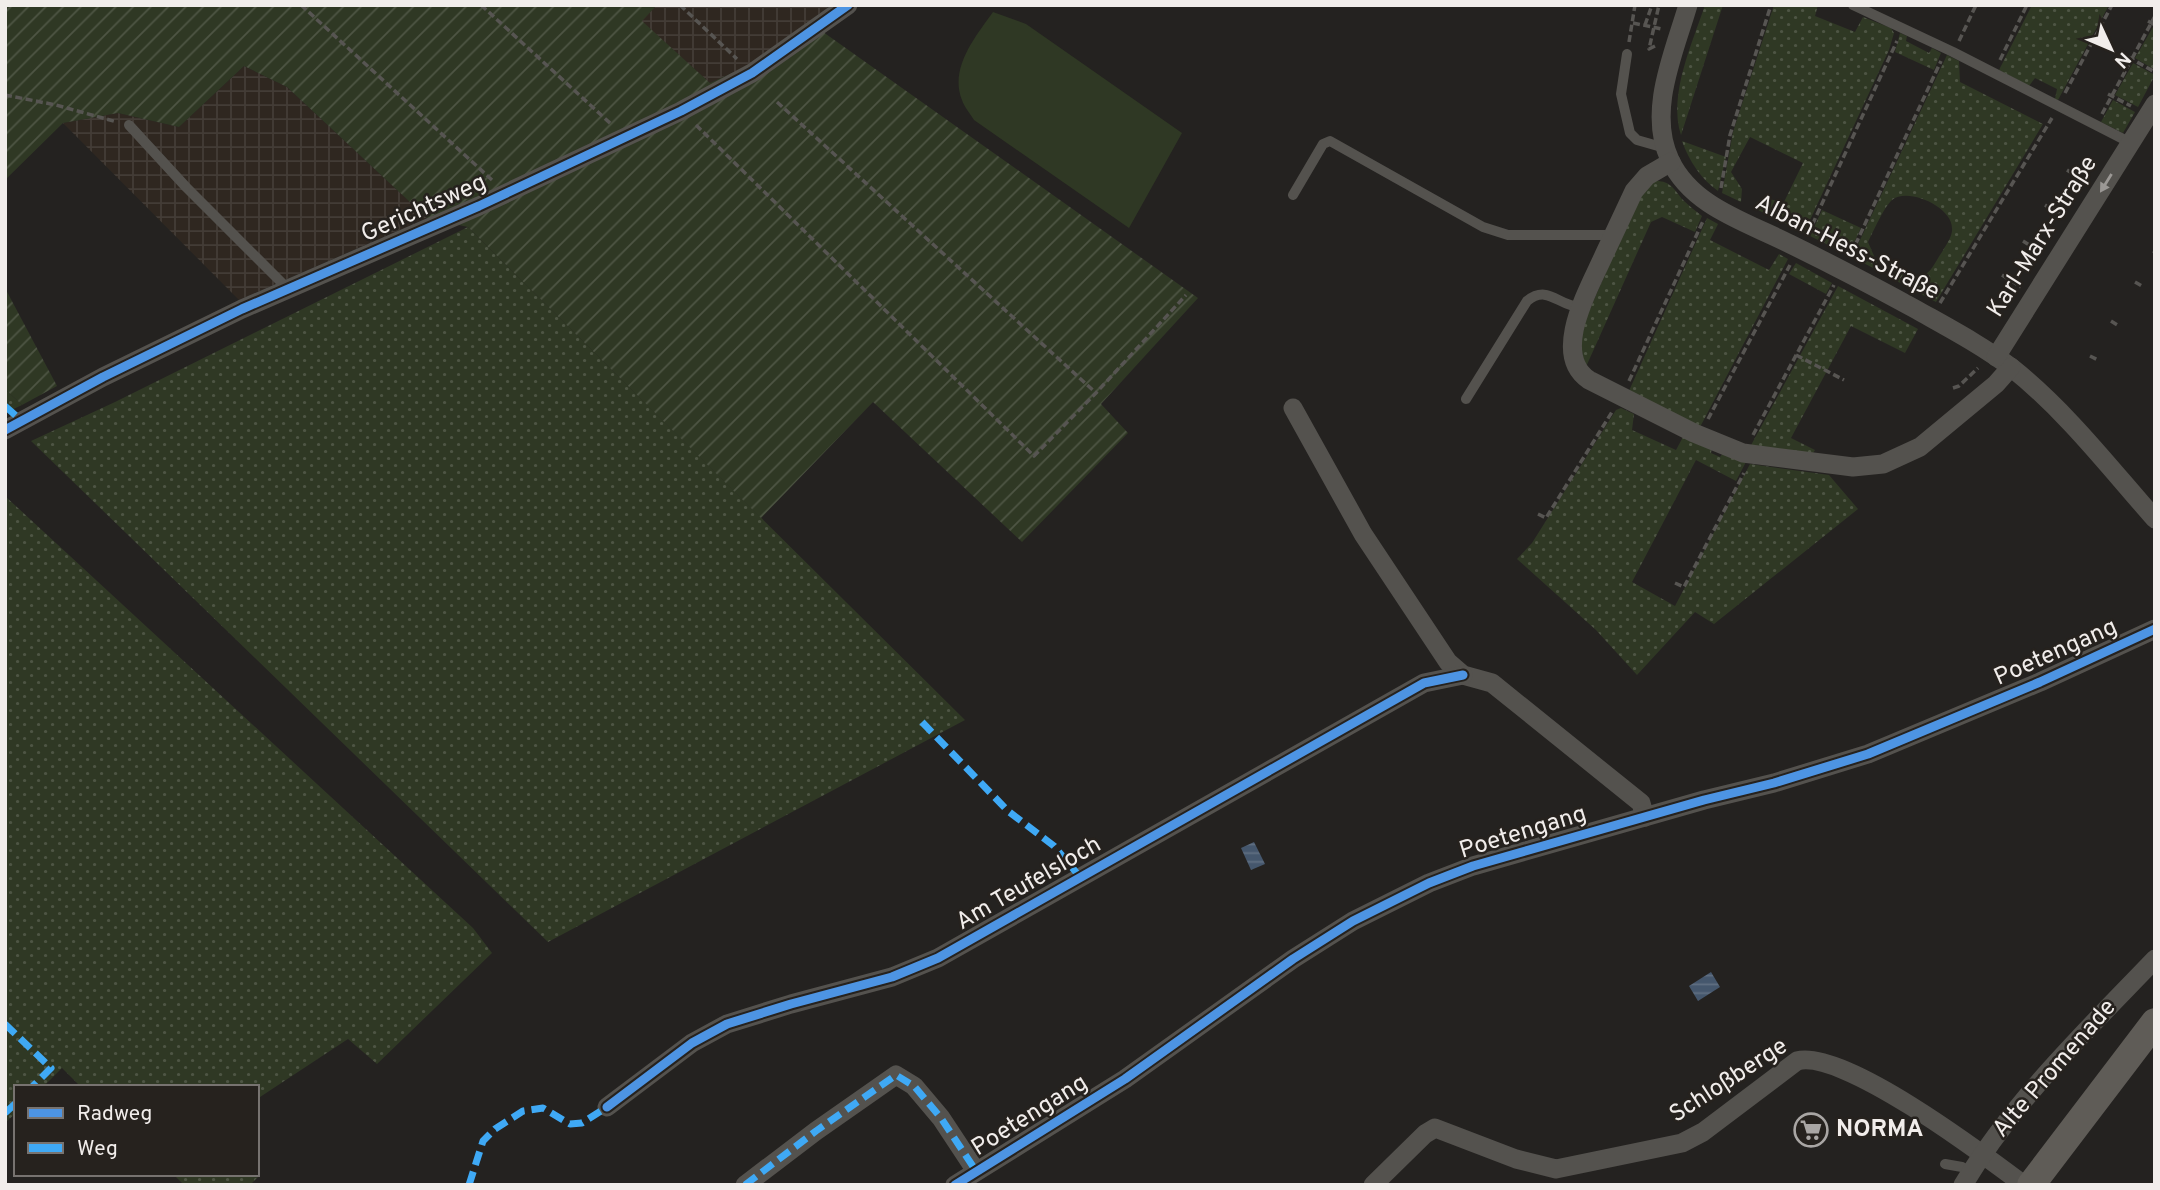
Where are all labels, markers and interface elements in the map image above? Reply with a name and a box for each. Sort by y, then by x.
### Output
north arrow [2076,14,2146,84]
text: N [2108,46,2135,73]
street label: Karl-Marx-Straße [1981,151,2105,323]
street label: Gerichtsweg [357,168,491,250]
one-way arrow [2099,173,2112,193]
street label: Alban-Hess-Straße [1750,188,1944,308]
street label: Poetengang [1990,613,2122,693]
street label: Poetengang [1456,799,1590,867]
street label: Am Teufelsloch [951,830,1107,938]
street label: Alte Promenade [1987,994,2123,1144]
street label: Schloßberge [1664,1032,1794,1130]
street label: Poetengang [966,1068,1094,1164]
legend [14,1085,259,1176]
text: Radweg [77,1101,152,1128]
supermarket icon: NORMA [1792,1111,1830,1149]
place label: NORMA [1836,1115,1923,1145]
text: Weg [77,1136,118,1163]

